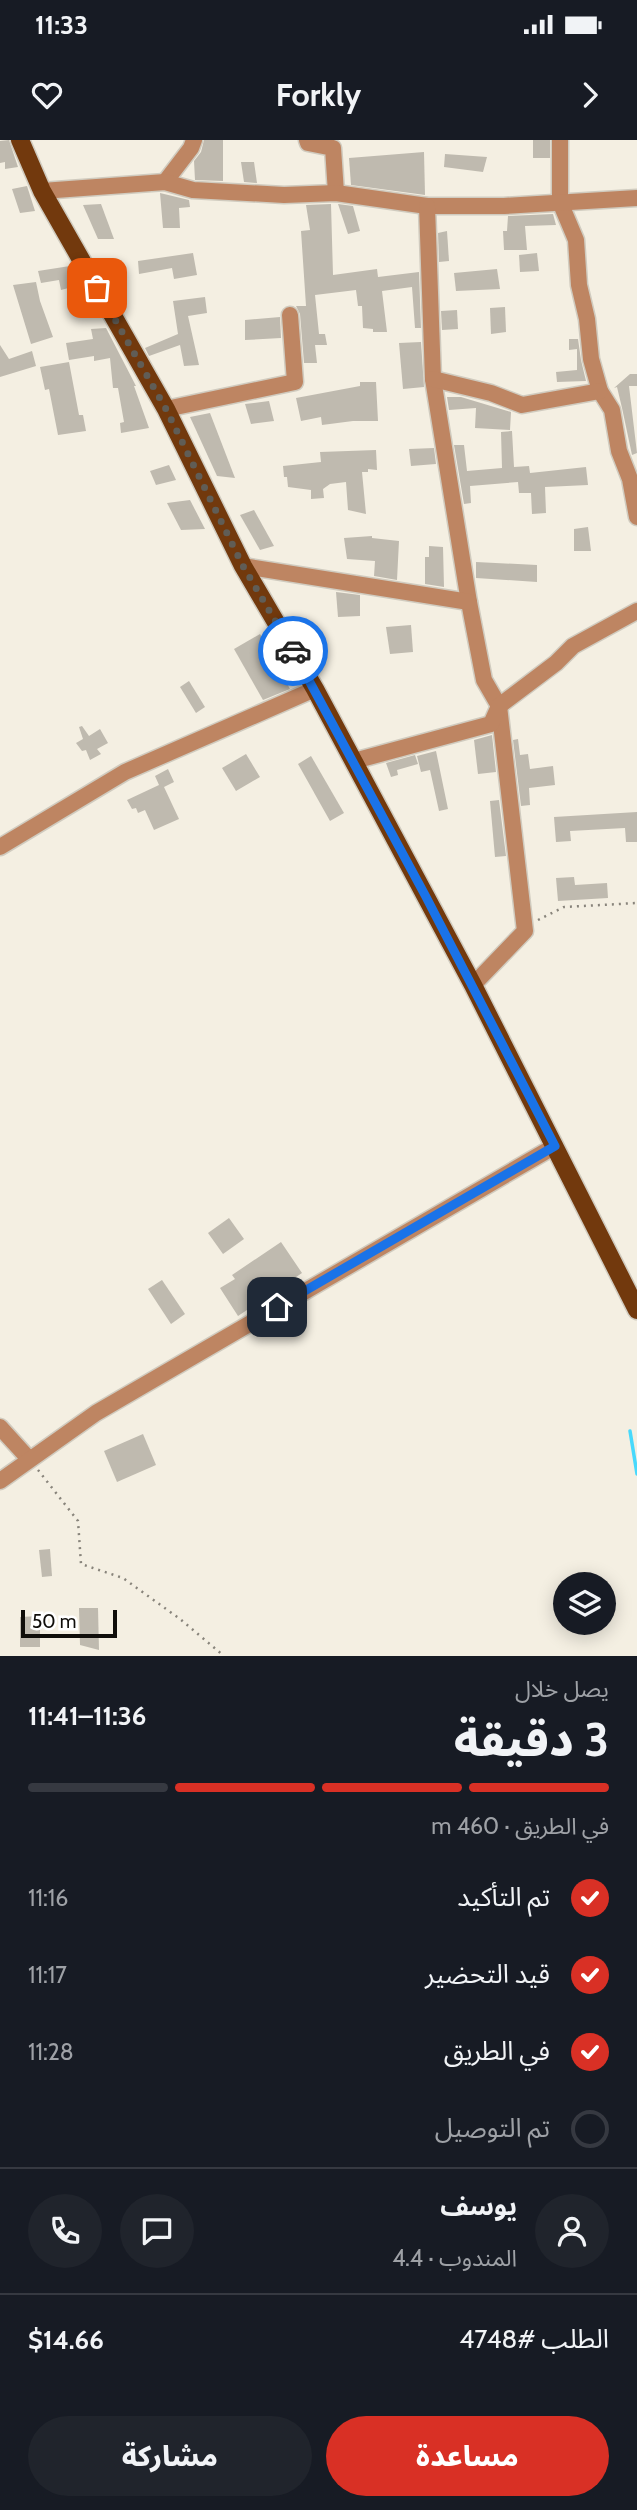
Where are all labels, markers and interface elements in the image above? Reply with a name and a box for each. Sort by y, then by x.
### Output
text: 11:33 [35,9,88,41]
text: Forkly [276,75,361,114]
icon: heart [28,76,66,114]
icon: forward [571,76,609,114]
pin [67,258,127,318]
icon: bag [78,269,116,307]
courier [258,616,328,686]
icon: car [274,632,312,670]
pin [247,1277,307,1337]
icon: home [258,1288,296,1326]
map controls [553,1572,616,1635]
button: layers [553,1572,616,1635]
scale bar [21,1607,117,1639]
text: 50 m [32,1610,76,1633]
text: يصل خلال [515,1675,609,1703]
text: 11:36–11:41 [28,1700,146,1732]
text: 3 دقيقة [454,1712,609,1768]
text: في الطريق · 460 m [431,1812,609,1840]
icon: check [571,1879,609,1917]
text: تم التأكيد [457,1881,550,1913]
text: 11:16 [28,1884,68,1912]
icon: check [571,1956,609,1994]
text: قيد التحضير [425,1958,550,1990]
text: 11:17 [28,1961,67,1989]
icon: check [571,2033,609,2071]
text: في الطريق [444,2035,550,2067]
text: 11:28 [28,2038,74,2066]
text: تم التوصيل [435,2112,550,2144]
text: يوسف [440,2190,517,2222]
button: phone [28,2194,102,2268]
button: chat [120,2194,194,2268]
button: person [535,2194,609,2268]
text: المندوب · 4.4 [392,2244,517,2272]
text: الطلب #4748 [459,2323,609,2355]
text: $14.66 [28,2324,104,2356]
button: مشاركة [28,2416,312,2496]
button: مساعدة [326,2416,609,2496]

